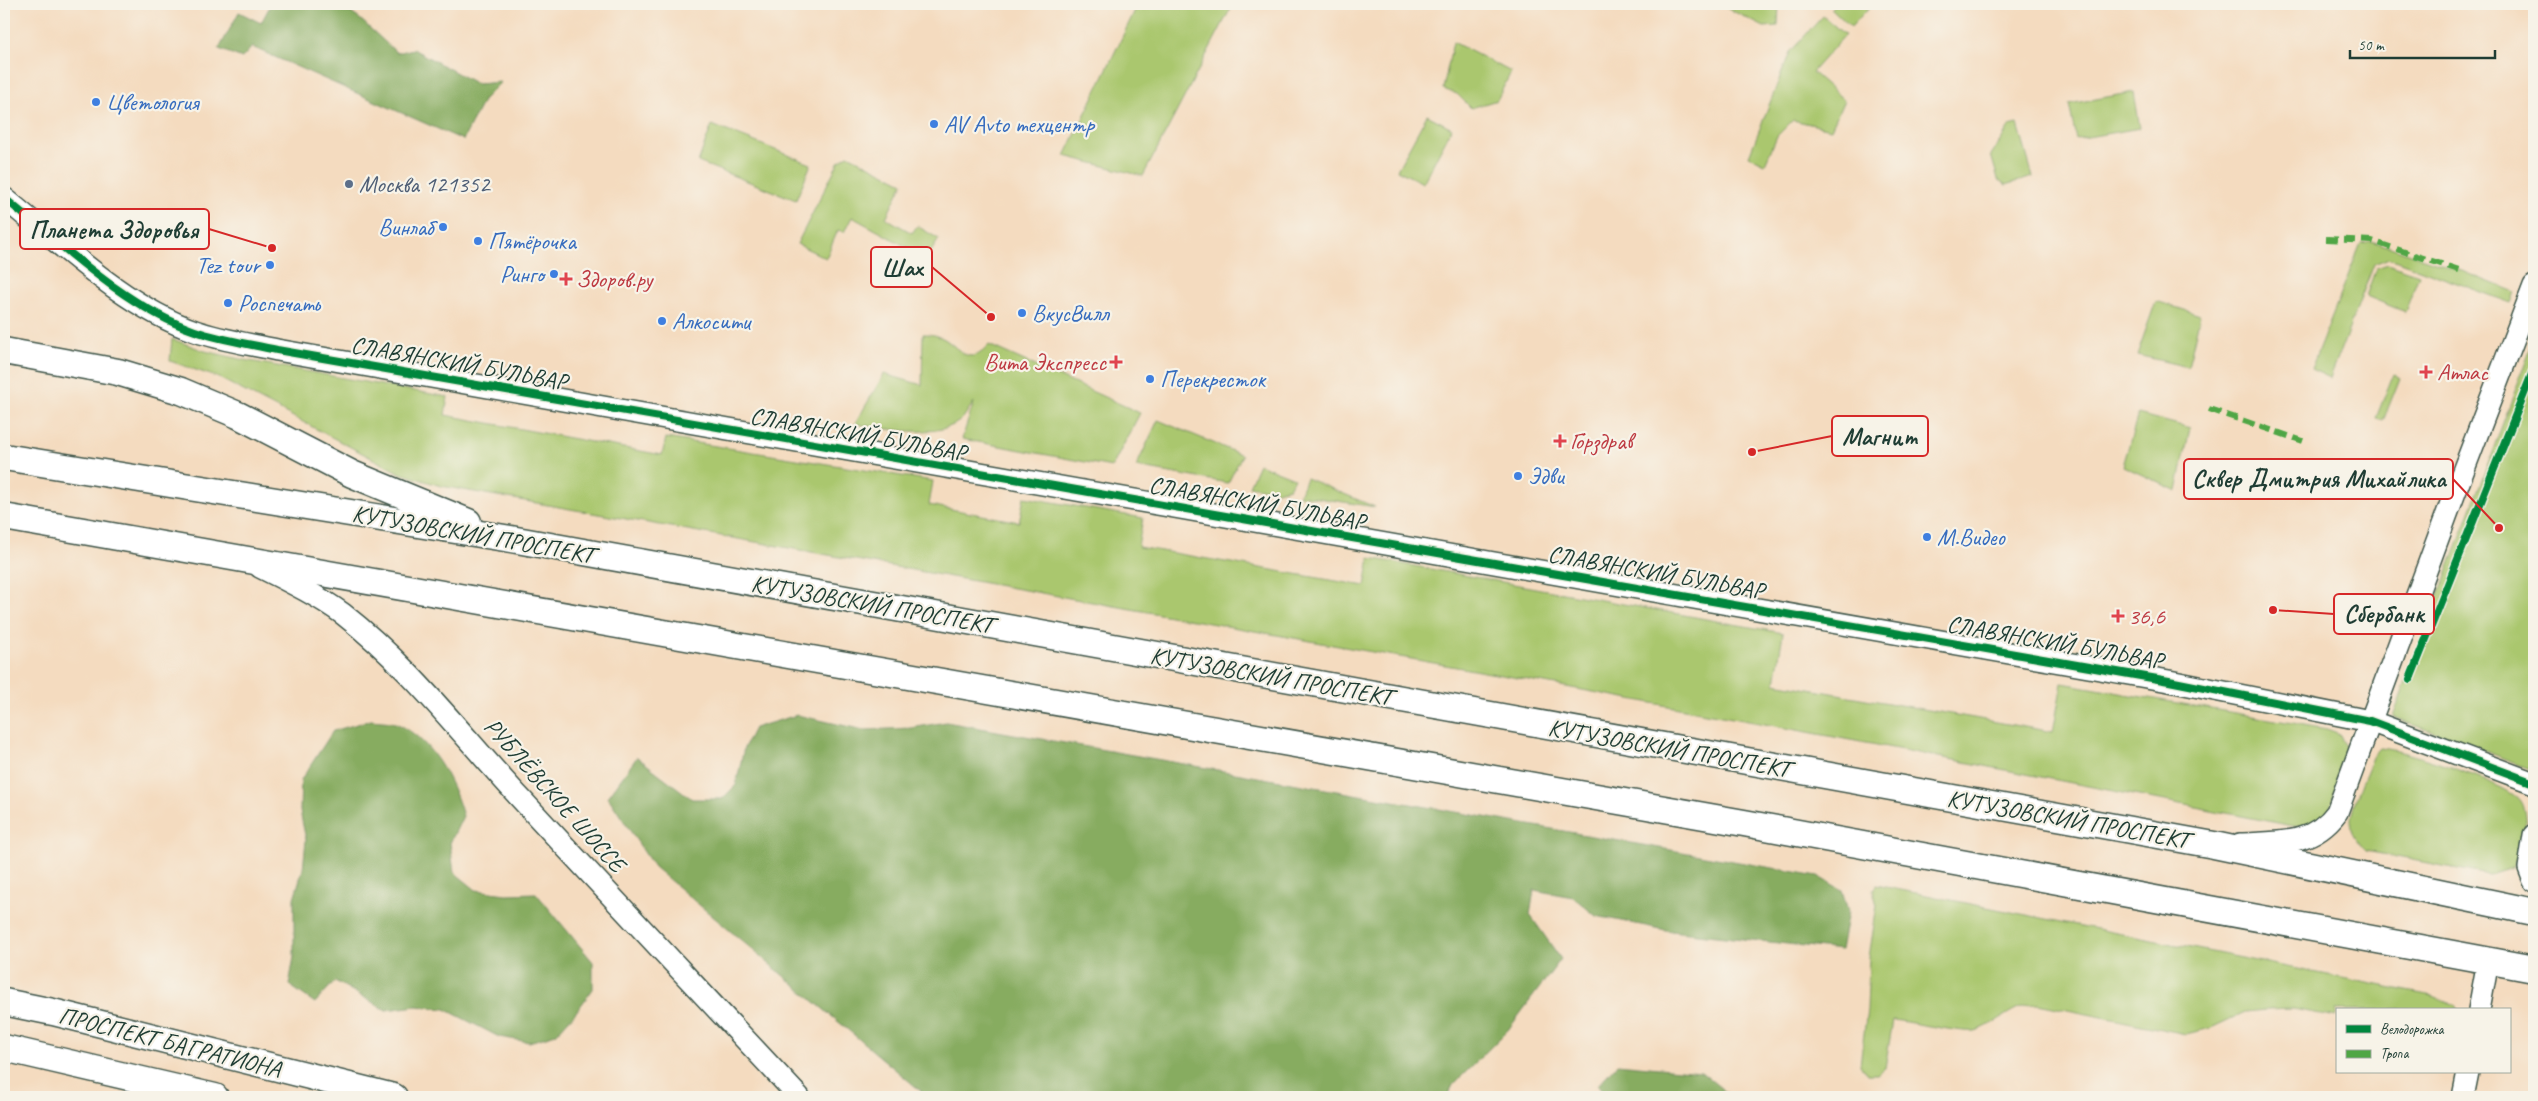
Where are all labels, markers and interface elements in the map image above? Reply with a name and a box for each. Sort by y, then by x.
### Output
scale bar [2350,28,2496,60]
text: 50 m [2358,36,2385,55]
place label: Цветология [106,87,200,117]
marker: Цветология [90,96,102,108]
place label: AV Avto техцентр [944,109,1096,139]
marker: AV Avto техцентр [928,118,940,130]
place label: Москва 121352 [359,169,492,199]
marker: Москва 121352 [343,178,355,190]
callout: Планета Здоровья [20,209,209,249]
place label: Винлаб [378,212,438,242]
text: Планета Здоровья [30,214,200,246]
marker: Винлаб [437,221,449,233]
place label: Пятёрочка [488,226,577,256]
marker: Пятёрочка [472,235,484,247]
callout: Шах [871,247,932,287]
place label: Tez tour [196,250,262,280]
text: Шах [882,252,925,284]
marker: Tez tour [264,259,276,271]
place label: Ринго [500,259,547,289]
place label: Здоров.ру [576,264,654,294]
marker: Ринго [548,268,560,280]
marker: Здоров.ру [560,273,572,285]
place label: Роспечать [238,288,321,318]
marker: Роспечать [222,297,234,309]
place label: ВкусВилл [1032,298,1110,328]
place label: Алкосити [672,306,753,336]
marker: ВкусВилл [1016,307,1028,319]
marker: Алкосити [656,315,668,327]
street label: СЛАВЯНСКИЙ БУЛЬВАР [349,329,572,397]
place label: Вита Экспресс [984,347,1107,377]
marker: Вита Экспресс [1110,356,1122,368]
place label: Атлас [2437,357,2489,387]
place label: Перекресток [1160,364,1267,394]
marker: Атлас [2419,365,2433,379]
marker: Перекресток [1144,373,1156,385]
street label: СЛАВЯНСКИЙ БУЛЬВАР [748,400,971,468]
callout: Магнит [1832,416,1928,456]
text: Магнит [1842,421,1919,453]
place label: Горздрав [1570,426,1637,456]
marker: Горздрав [1554,435,1566,447]
callout: Сквер Дмитрия Михайлика [2184,459,2453,499]
place label: Эдви [1528,461,1566,491]
text: Сквер Дмитрия Михайлика [2192,463,2448,495]
street label: СЛАВЯНСКИЙ БУЛЬВАР [1147,469,1370,537]
marker: Эдви [1512,470,1524,482]
street label: КУТУЗОВСКИЙ ПРОСПЕКТ [350,498,602,571]
place label: М.Видео [1937,522,2006,552]
marker: М.Видео [1921,531,1933,543]
street label: СЛАВЯНСКИЙ БУЛЬВАР [1546,538,1769,606]
street label: КУТУЗОВСКИЙ ПРОСПЕКТ [749,568,1001,641]
callout: Сбербанк [2334,594,2434,634]
text: Сбербанк [2344,598,2426,630]
place label: 36,6 [2128,601,2166,631]
street label: СЛАВЯНСКИЙ БУЛЬВАР [1945,608,2168,676]
marker: 36,6 [2112,610,2124,622]
street label: КУТУЗОВСКИЙ ПРОСПЕКТ [1148,640,1400,713]
street label: РУБЛЁВСКОЕ ШОССЕ [478,712,634,880]
street label: КУТУЗОВСКИЙ ПРОСПЕКТ [1546,712,1798,785]
street label: КУТУЗОВСКИЙ ПРОСПЕКТ [1945,783,2197,856]
street label: ПРОСПЕКТ БАГРАТИОНА [56,1000,285,1084]
legend [2336,1008,2510,1074]
text: Велодорожка [2380,1020,2444,1039]
text: Тропа [2380,1044,2409,1063]

